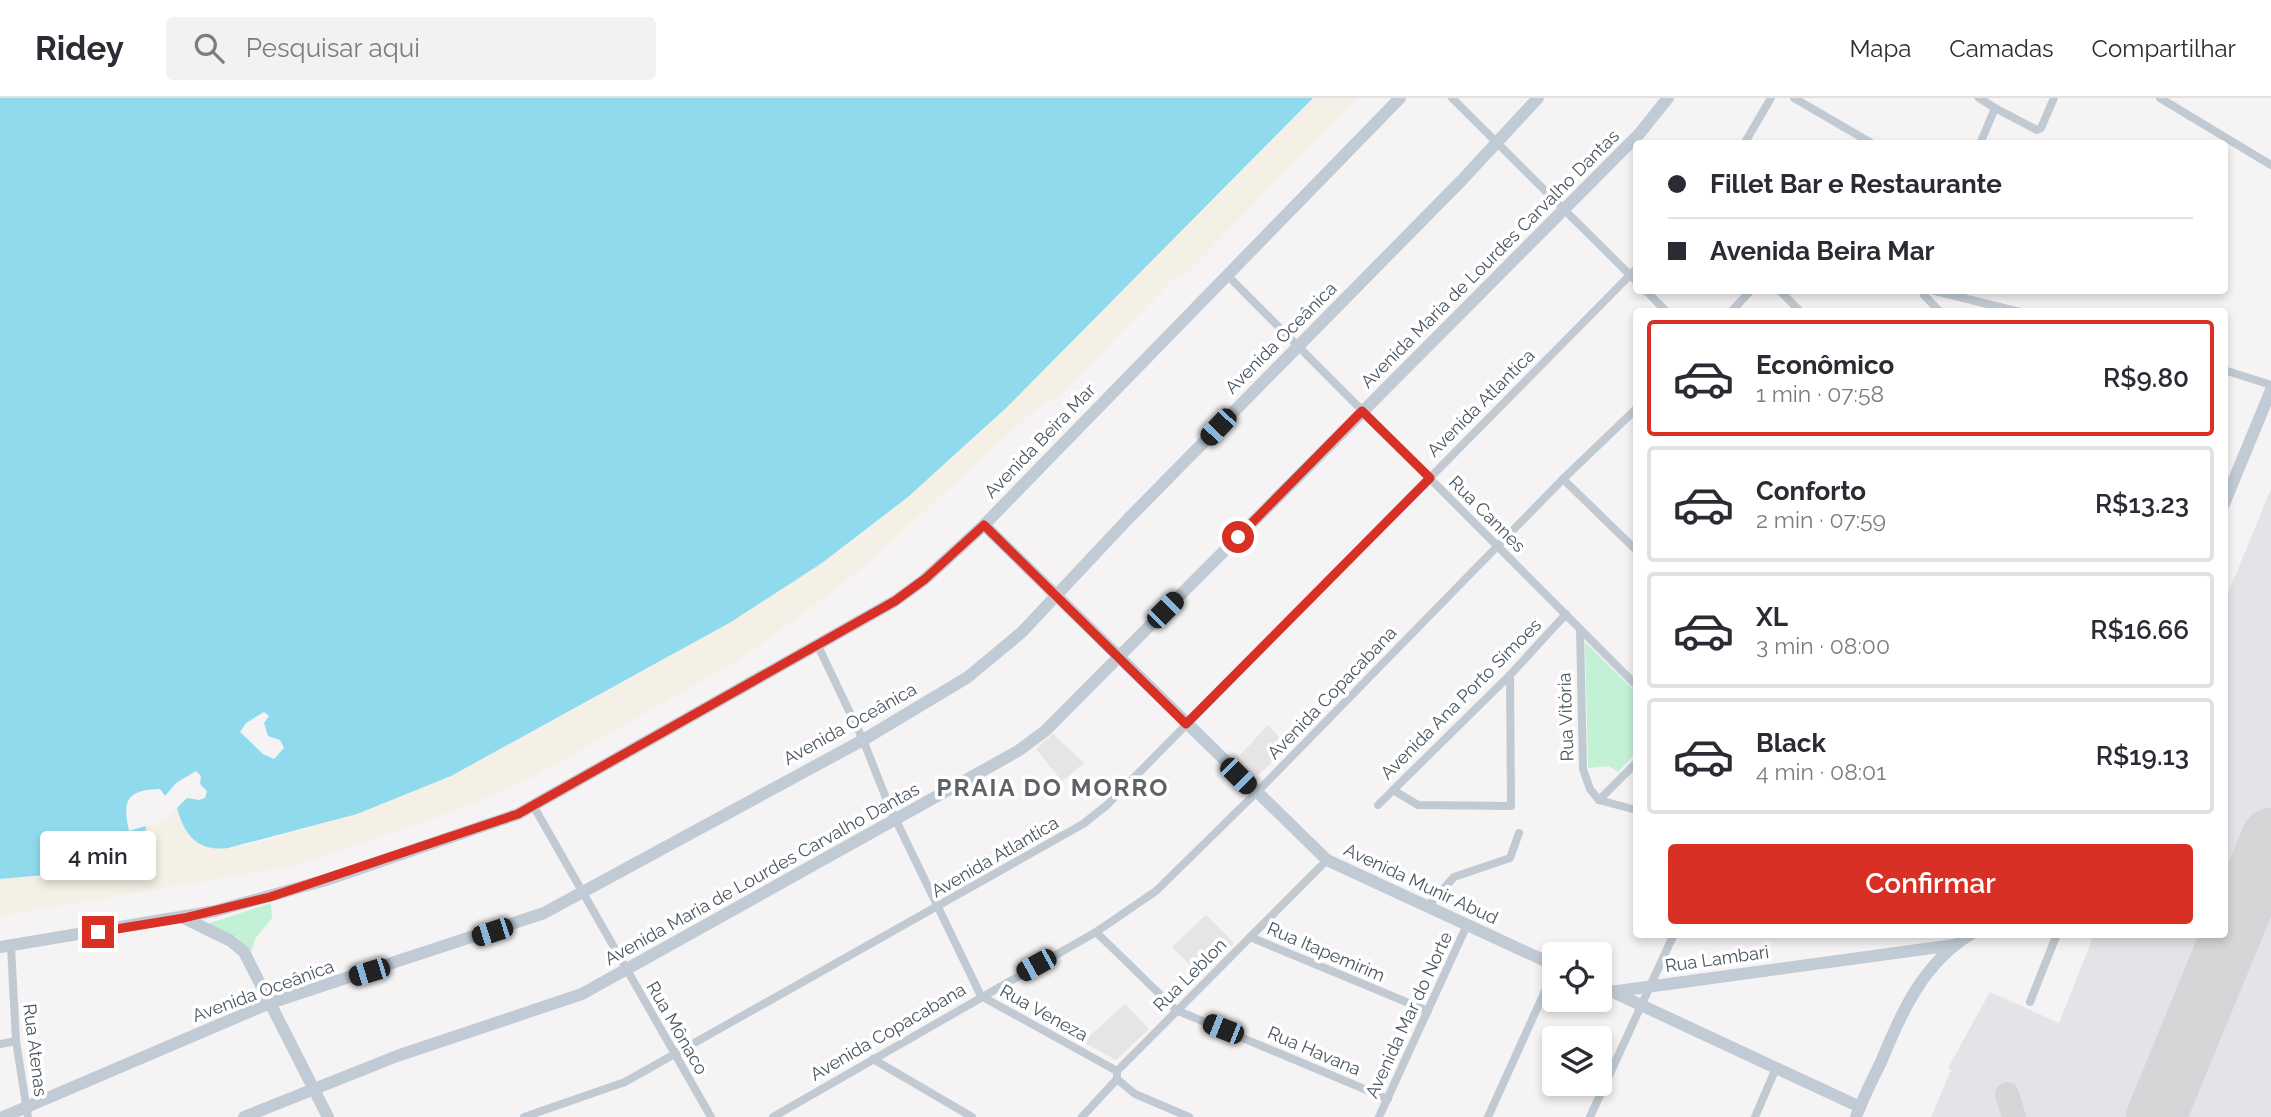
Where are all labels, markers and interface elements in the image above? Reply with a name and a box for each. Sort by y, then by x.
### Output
search box [166,17,656,80]
text: Ridey [35,29,124,68]
icon: search [190,29,228,67]
text: Pesquisar aqui [246,33,420,63]
text: Mapa [1849,34,1911,63]
text: Camadas [1949,34,2054,63]
text: Compartilhar [2092,34,2236,63]
street label: Avenida Maria de Lourdes Carvalho Dantas [1356,125,1623,392]
text: Fillet Bar e Restaurante [1710,169,2002,199]
text: Avenida Beira Mar [1710,236,1935,266]
street label: Avenida Oceânica [1220,277,1341,398]
street label: Avenida Atlantica [1423,345,1539,461]
icon: car [1672,347,1735,410]
text: Econômico [1756,350,1894,380]
text: R$9.80 [2103,363,2189,393]
street label: Avenida Beira Mar [980,379,1100,502]
text: 1 min · 07:58 [1756,380,1884,407]
car [1196,404,1241,450]
street label: Rua Cannes [1445,471,1530,556]
icon: car [1672,473,1735,536]
text: Conforto [1756,476,1866,506]
text: R$13.23 [2095,489,2189,519]
text: 2 min · 07:59 [1756,506,1886,533]
route start [1222,521,1254,553]
car [1143,588,1188,632]
icon: car [1672,599,1735,662]
text: XL [1756,602,1788,632]
street label: Avenida Ana Porto Simoes [1376,614,1546,783]
text: R$16.66 [2090,615,2189,645]
street label: Avenida Copacabana [1263,622,1400,763]
text: 3 min · 08:00 [1756,632,1890,659]
street label: Rua Vitória [1553,672,1578,762]
street label: Avenida Oceânica [779,678,920,769]
icon: car [1672,725,1735,788]
text: Black [1756,728,1826,758]
text: R$19.13 [2096,741,2189,771]
car [1216,754,1261,798]
text: 4 min · 08:01 [1756,758,1886,785]
district label: PRAIA DO MORRO [936,773,1170,802]
street label: Avenida Maria de Lourdes Carvalho Dantas [601,778,923,969]
street label: Avenida Atlantica [927,812,1062,902]
callout: 4 min [40,830,156,880]
street label: Avenida Munir Abud [1341,839,1502,928]
text: 4 min [68,842,128,869]
button: Confirmar [1668,844,2193,924]
route end [82,916,114,948]
car [469,916,516,948]
street label: Rua Itapemirim [1264,917,1388,986]
street label: Avenida Mar do Norte [1361,928,1457,1101]
street label: Rua Leblon [1149,934,1231,1016]
street label: Rua Lambari [1664,941,1770,976]
map controls [1542,942,1612,1096]
button: locate [1542,942,1612,1012]
car [1013,946,1060,984]
street label: Avenida Oceânica [189,955,337,1026]
car [346,956,393,988]
street label: Rua Mônaco [642,978,713,1078]
street label: Avenida Copacabana [806,978,969,1085]
street label: Rua Veneza [997,980,1092,1045]
street label: Rua Atenas [19,1002,52,1098]
car [1200,1011,1247,1047]
street label: Rua Havana [1265,1022,1364,1080]
button: layers [1542,1026,1612,1096]

